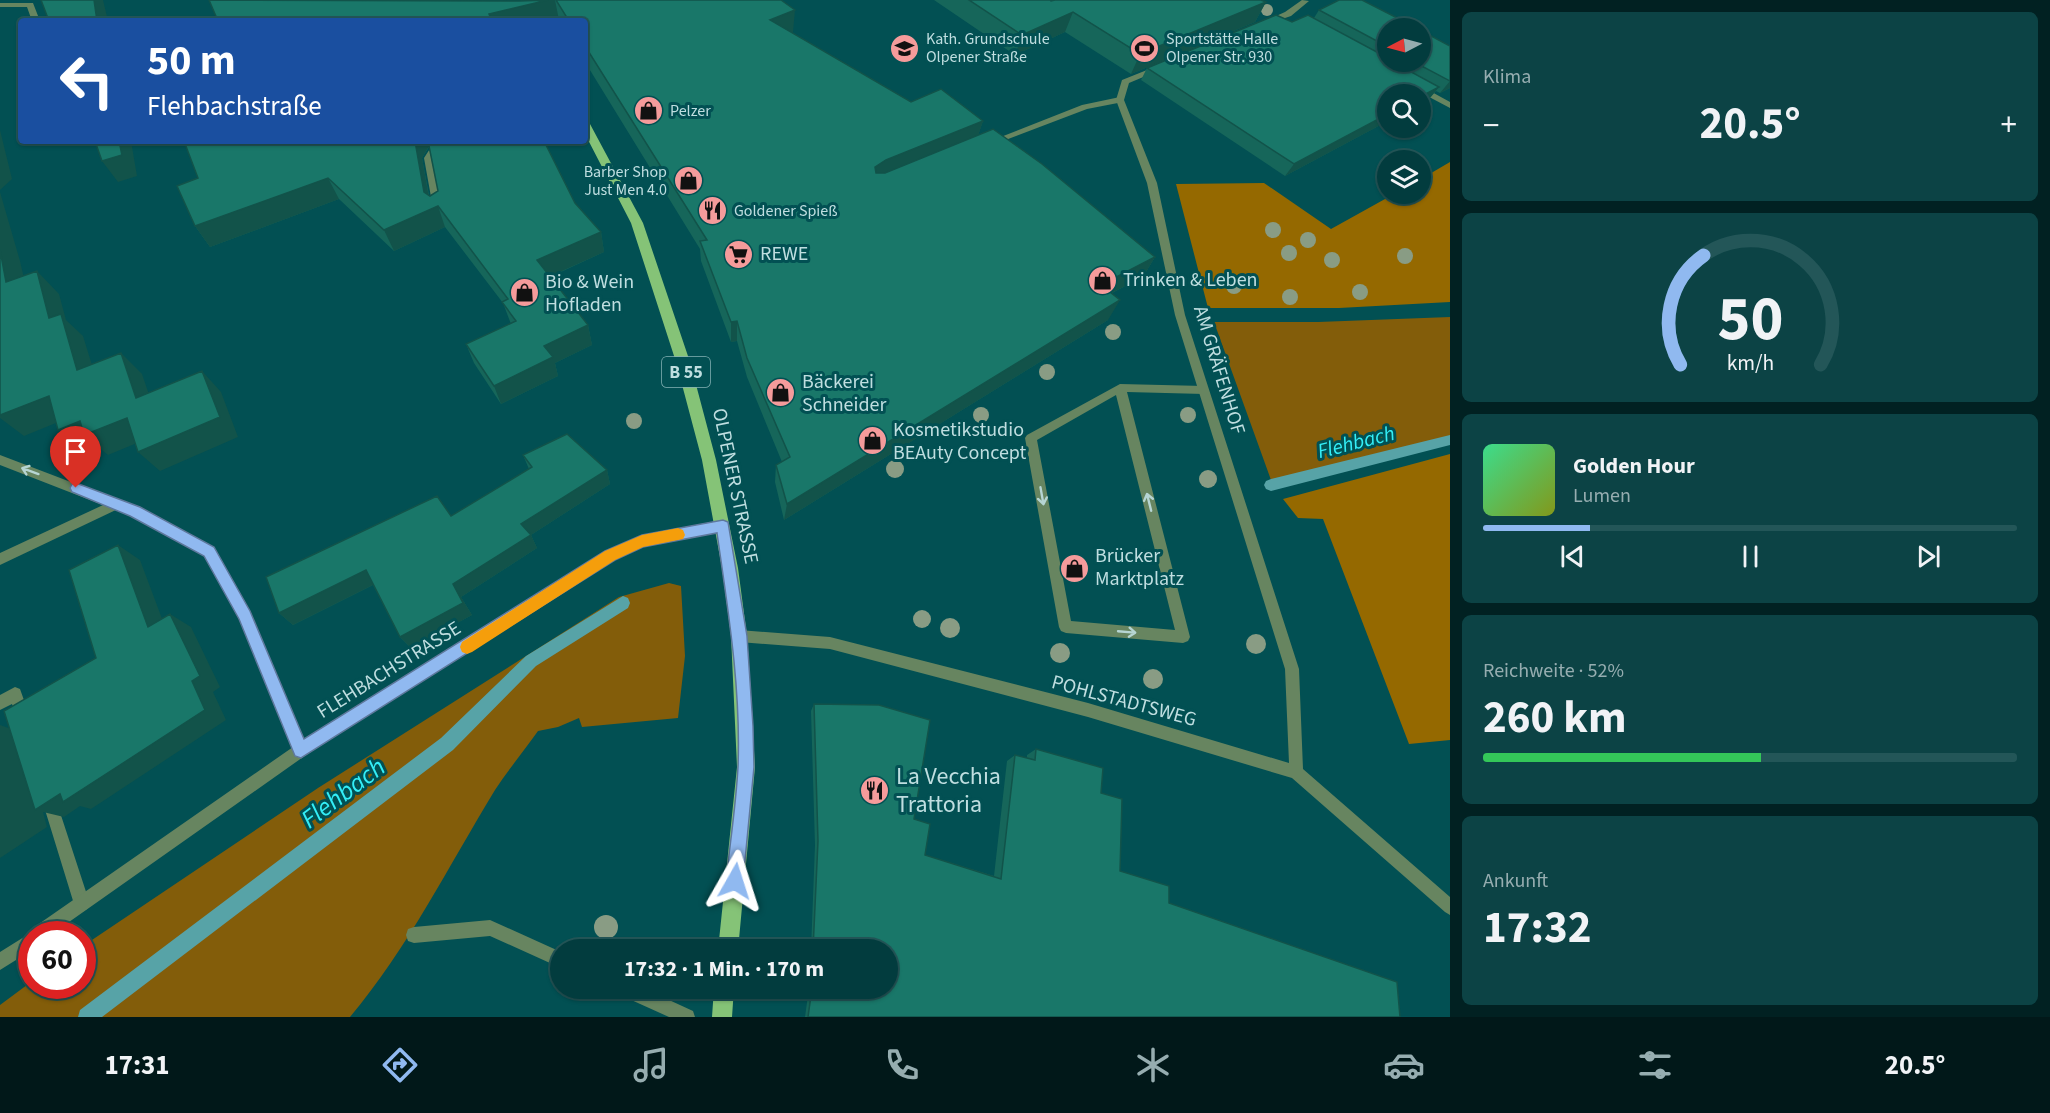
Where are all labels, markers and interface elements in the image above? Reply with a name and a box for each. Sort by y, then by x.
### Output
north arrow [1377,18,1431,72]
map controls [1377,18,1431,204]
place label: Kath. Grundschule Olpener Straße [926,28,1050,68]
place label: Sportstätte Halle Olpener Str. 930 [1166,28,1278,68]
text: 50 m [147,31,236,91]
school or university icon: Kath. Grundschule Olpener Straße [889,32,921,64]
sports icon: Sportstätte Halle Olpener Str. 930 [1129,32,1161,64]
icon: left [48,42,126,120]
text: Klima [1483,63,1531,91]
button: search [1377,84,1431,138]
text: Flehbachstraße [147,87,322,126]
text: 20.5° [1699,92,1801,156]
shop icon: Pelzer [633,95,665,127]
place label: Pelzer [670,100,711,122]
text: − [1483,102,1499,149]
text: + [2001,102,2017,149]
button: layers [1377,150,1431,204]
place label: Barber Shop Just Men 4.0 [584,161,667,201]
shop icon: Barber Shop Just Men 4.0 [672,165,704,197]
restaurant icon: Goldener Spieß [697,195,729,227]
place label: Goldener Spieß [734,200,837,222]
supermarket icon: REWE [723,238,755,270]
place label: REWE [760,240,808,268]
shop icon: Trinken & Leben [1086,264,1118,296]
place label: Trinken & Leben [1123,266,1258,294]
place label: Bio & Wein Hofladen [545,268,634,319]
text: 50 [1717,275,1783,364]
shop icon: Bio & Wein Hofladen [508,277,540,309]
street label: AM GRÄFENHOF [1186,302,1252,438]
text: km/h [1726,348,1774,379]
road number: B 55 [662,357,710,387]
place label: Bäckerei Schneider [802,368,886,419]
shop icon: Bäckerei Schneider [765,377,797,409]
street label: OLPENER STRASSE [705,406,765,566]
place label: Kosmetikstudio BEAuty Concept [893,416,1027,467]
water label: Flehbach [1314,418,1398,466]
shop icon: Kosmetikstudio BEAuty Concept [856,425,888,457]
pin [50,426,101,488]
icon: arrive [59,435,92,468]
text: Golden Hour [1573,450,1695,482]
one-way arrow [21,464,40,475]
text: Lumen [1573,482,1631,510]
one-way arrow [1037,486,1048,505]
one-way arrow [1143,493,1155,512]
icon: previous [1556,540,1589,573]
icon: pause [1734,540,1767,573]
icon: next [1912,540,1945,573]
place label: Brücker Marktplatz [1095,542,1184,593]
shop icon: Brücker Marktplatz [1058,552,1090,584]
street label: FLEHBACHSTRASSE [312,614,466,726]
one-way arrow [1117,627,1137,638]
text: Reichweite · 52% [1483,657,1624,685]
street label: POHLSTADTSWEG [1048,668,1200,734]
text: 260 km [1483,686,1627,750]
water label: Flehbach [293,749,393,837]
place label: La Vecchia Trattoria [896,759,1001,822]
restaurant icon: La Vecchia Trattoria [859,774,891,806]
position arrow [703,849,767,913]
text: Ankunft [1483,867,1548,895]
text: 17:32 [1483,896,1592,960]
speed limit sign: 60 [18,921,96,999]
text: 17:32 · 1 Min. · 170 m [624,953,824,985]
icon: directions [379,1044,421,1086]
icon: music [630,1044,672,1086]
icon: phone [881,1044,923,1086]
icon: climate [1132,1044,1174,1086]
icon: car [1383,1044,1425,1086]
icon: filters [1634,1044,1676,1086]
text: 17:31 [105,1046,170,1085]
text: 20.5° [1885,1046,1945,1085]

